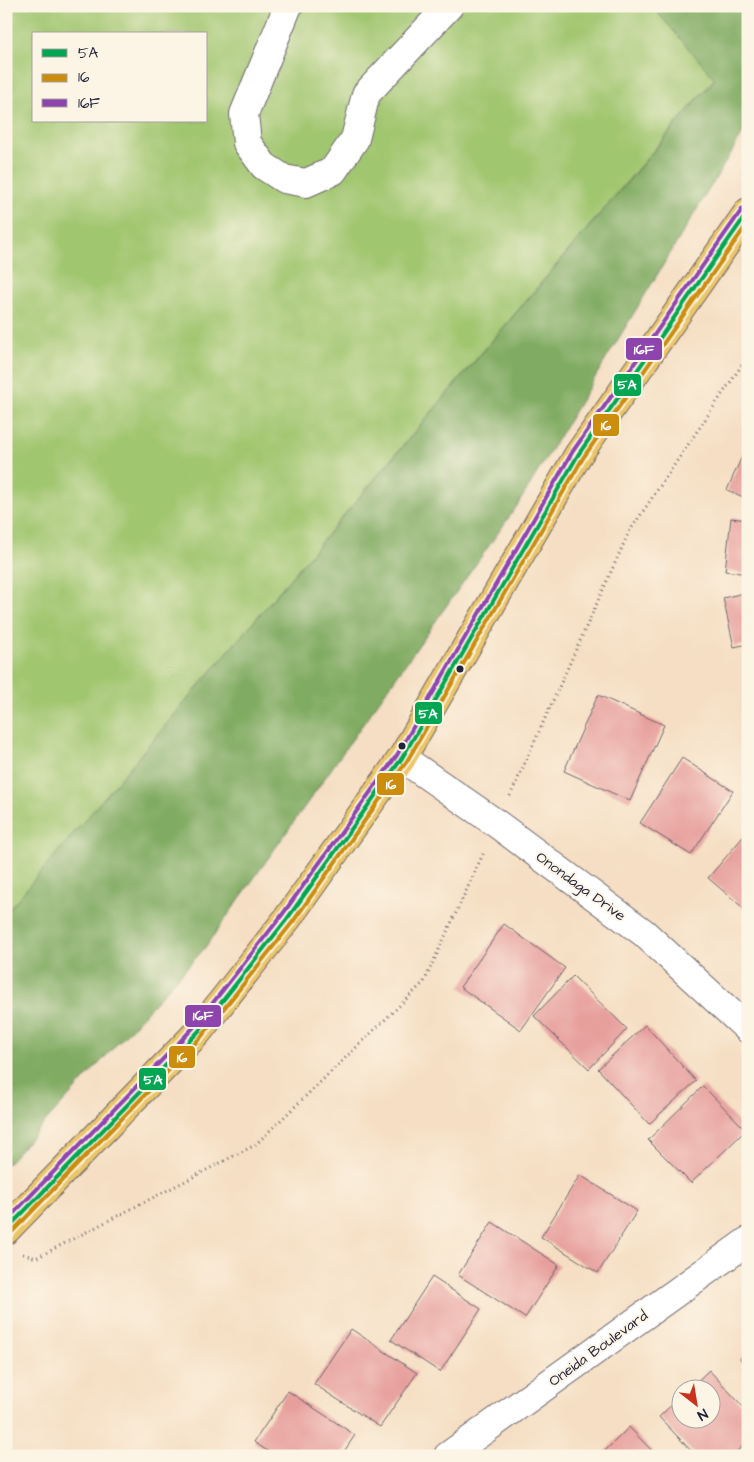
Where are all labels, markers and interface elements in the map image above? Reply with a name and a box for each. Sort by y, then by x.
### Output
legend [32,32,208,122]
text: 5A [78,43,99,64]
text: 16 [78,67,90,88]
text: 16F [78,93,100,114]
line badge: 16F [625,337,663,361]
text: 16F [634,340,654,360]
line badge: 5A [613,373,642,397]
text: 5A [618,375,637,395]
line badge: 16 [592,413,620,437]
text: 16 [601,416,612,436]
unlabelled marker [455,664,465,674]
line badge: 5A [414,701,443,725]
text: 5A [419,704,438,724]
unlabelled marker [397,741,407,751]
line badge: 16 [376,772,405,796]
text: 16 [386,775,397,795]
street label: Onondaga Drive [531,847,630,927]
line badge: 16F [184,1004,222,1028]
text: 16F [193,1006,213,1026]
line badge: 16 [168,1045,196,1069]
text: 16 [177,1048,188,1068]
line badge: 5A [138,1067,167,1091]
text: 5A [144,1070,163,1090]
street label: Oneida Boulevard [544,1305,652,1392]
north arrow [672,1380,722,1430]
text: N [693,1403,711,1425]

